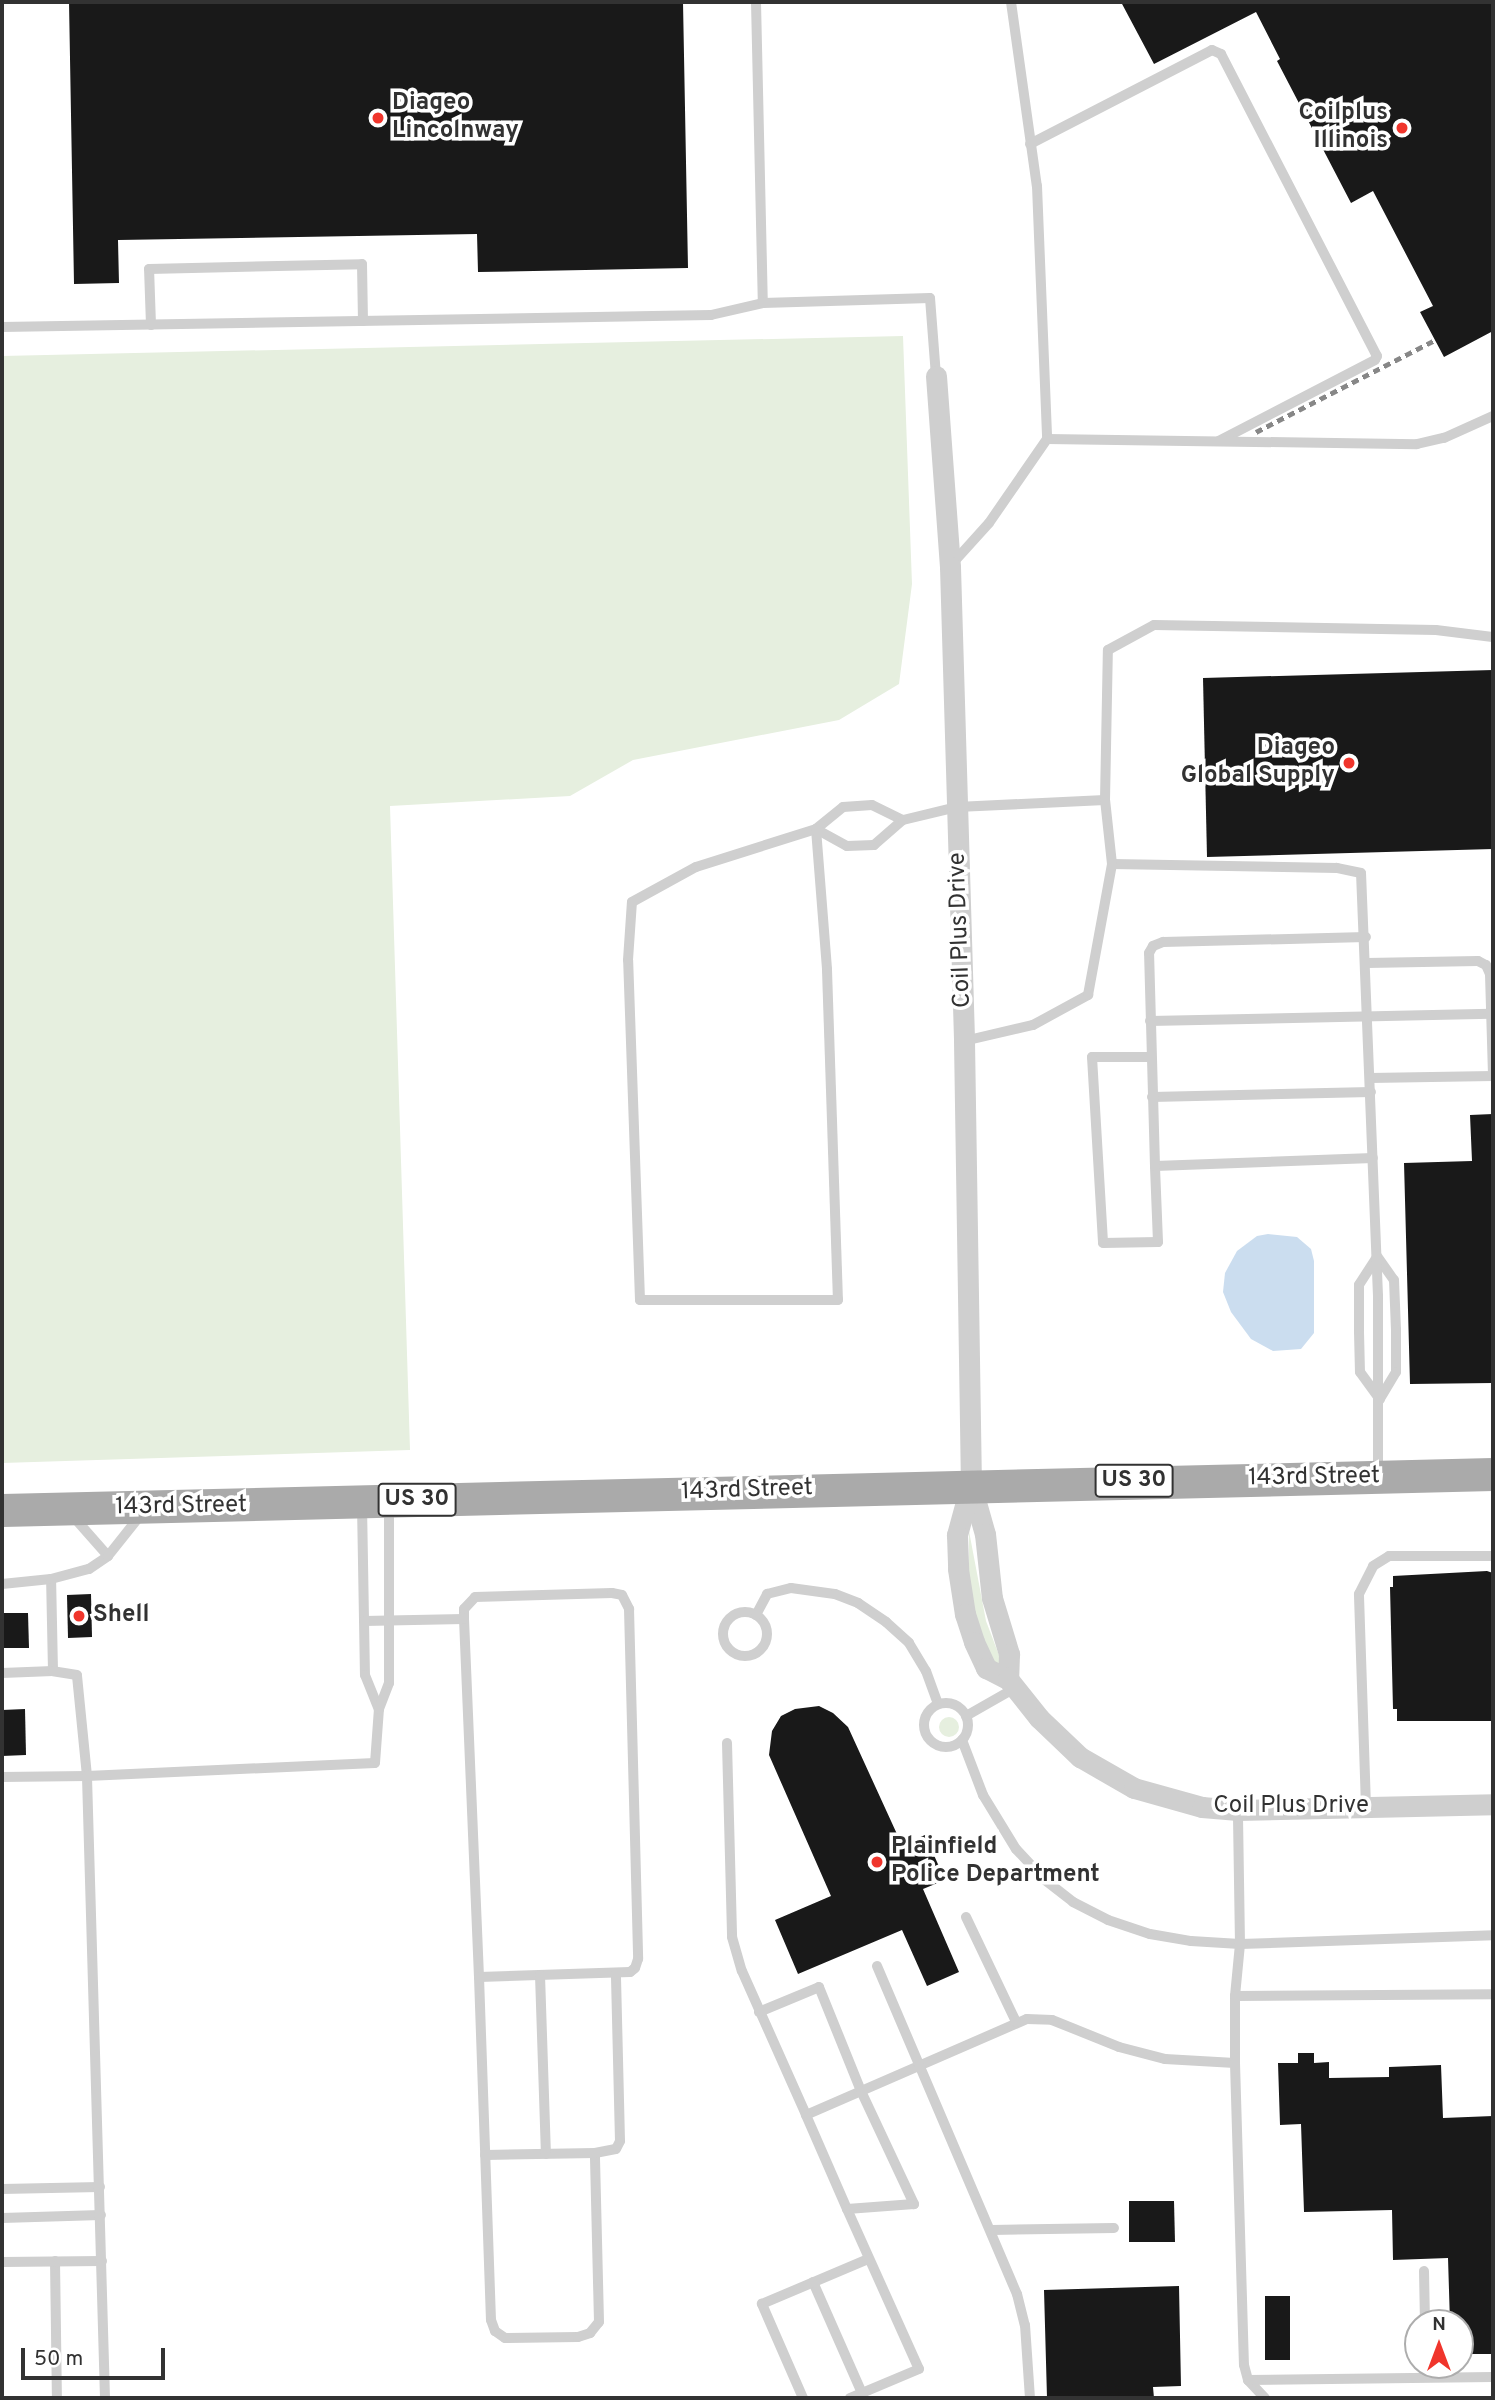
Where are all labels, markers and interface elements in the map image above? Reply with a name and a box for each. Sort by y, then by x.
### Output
place label: Diageo Lincolnway [392,90,519,146]
place label: Coilplus Illinois [1299,100,1388,156]
marker: Diageo Lincolnway [370,110,386,126]
marker: Coilplus Illinois [1394,120,1410,136]
place label: Diageo Global Supply [1181,735,1335,791]
marker: Diageo Global Supply [1341,755,1357,771]
street label: Coil Plus Drive [944,852,978,1008]
road number: US 30 [1094,1462,1174,1500]
street label: 143rd Street [1248,1462,1380,1494]
street label: 143rd Street [681,1474,813,1508]
road number: US 30 [377,1480,457,1520]
street label: 143rd Street [115,1491,247,1523]
place label: Shell [93,1602,149,1630]
marker: Shell [71,1608,87,1624]
street label: Coil Plus Drive [1213,1793,1369,1821]
place label: Plainfield Police Department [891,1834,1100,1890]
marker: Plainfield Police Department [869,1854,885,1870]
north arrow [1404,2309,1474,2379]
text: N [1432,2313,1446,2337]
scale bar [24,2334,168,2378]
text: 50 m [34,2346,83,2373]

